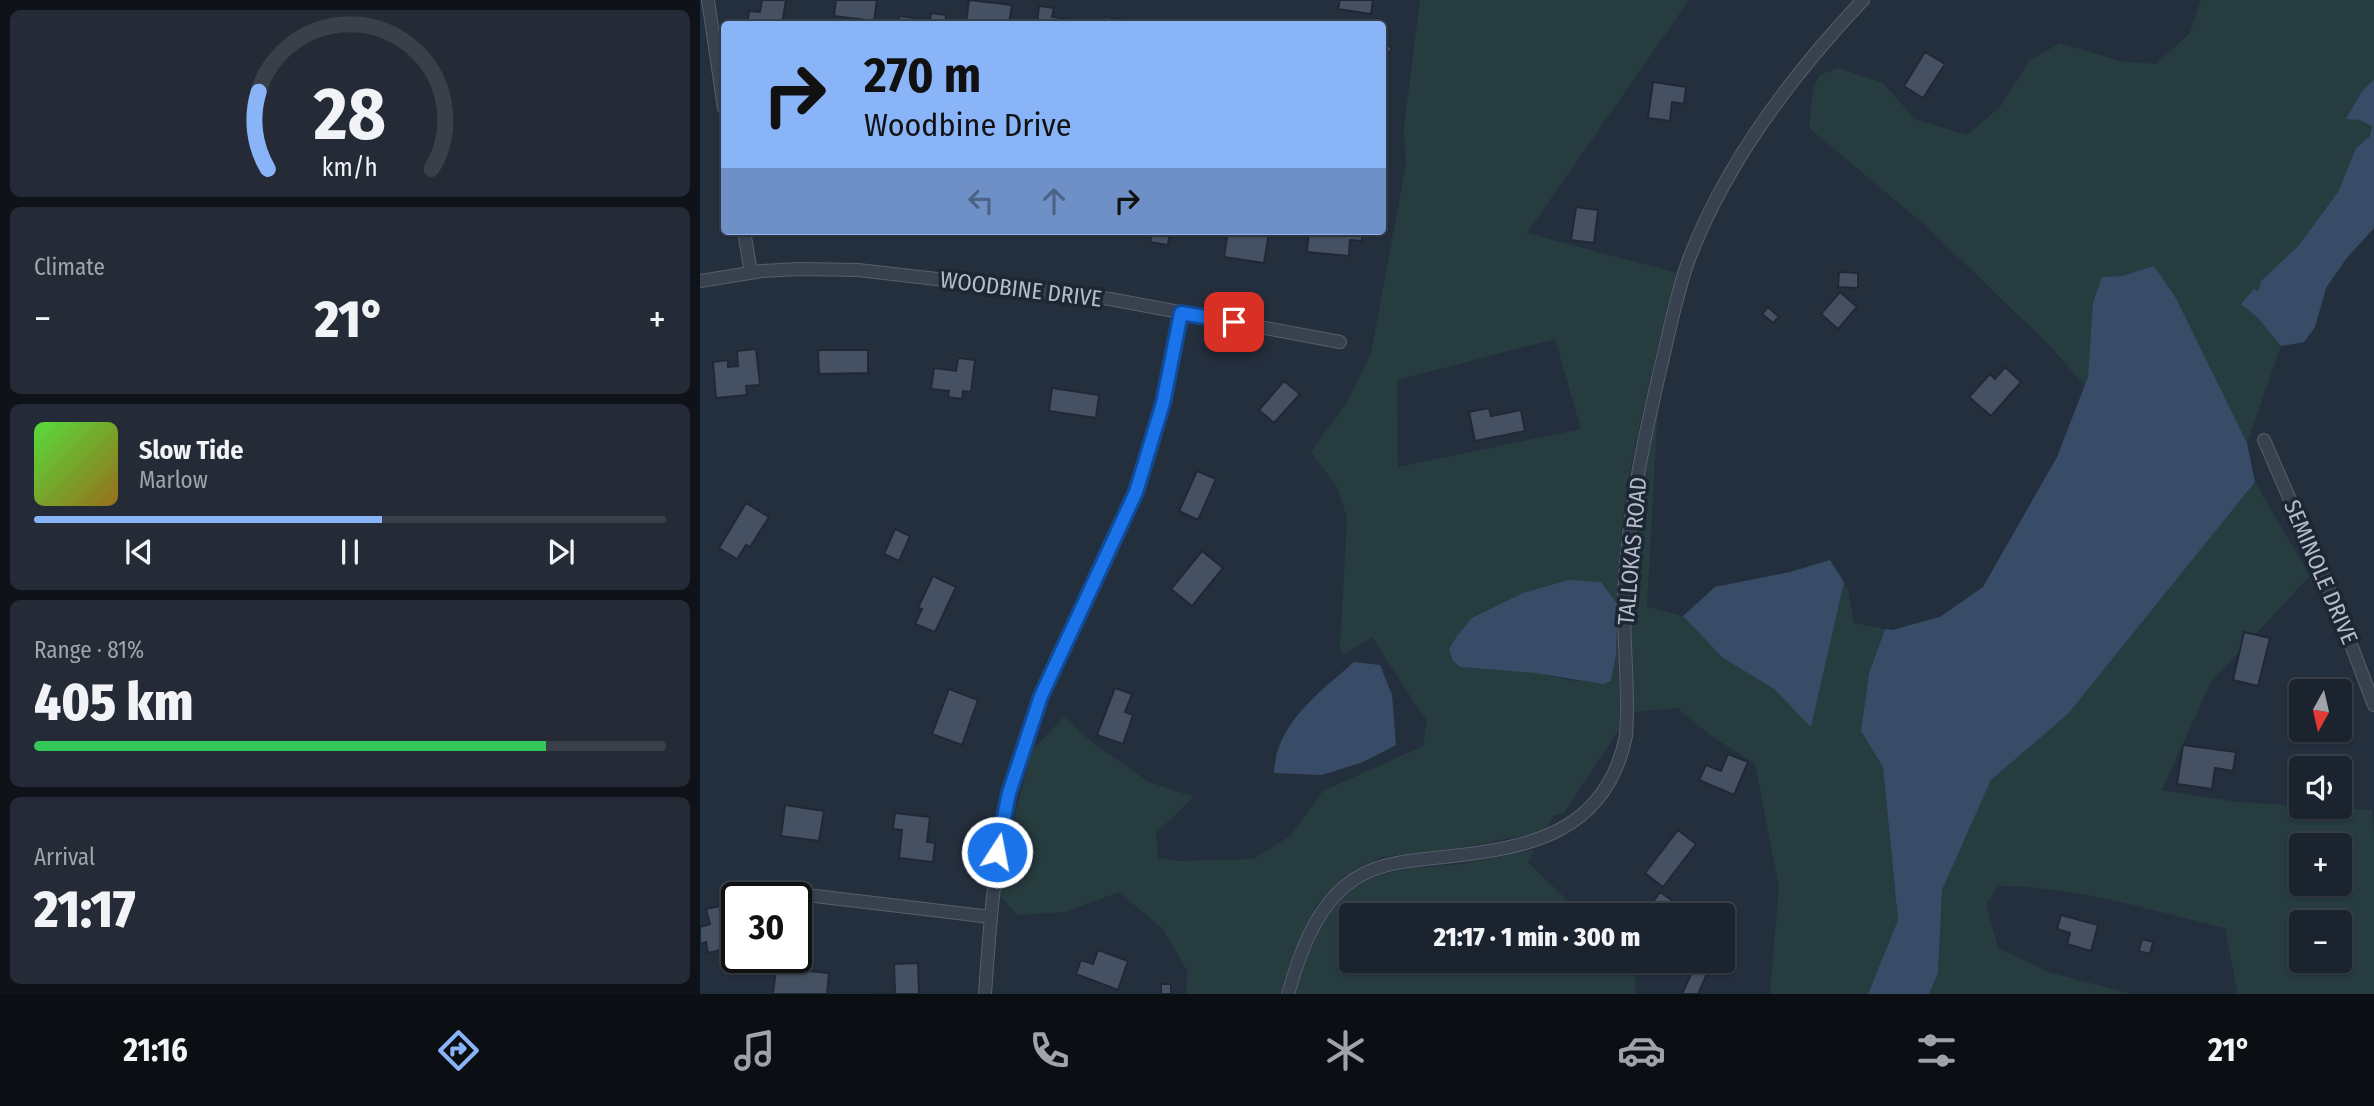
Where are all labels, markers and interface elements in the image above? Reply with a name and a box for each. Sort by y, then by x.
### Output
text: 270 m [864,46,981,105]
icon: right [749,49,840,140]
text: 28 [313,72,386,159]
text: Woodbine Drive [864,106,1072,144]
text: km/h [322,153,378,183]
icon: left [962,182,1000,220]
icon: ahead [1035,182,1073,220]
icon: right [1108,182,1146,220]
text: Climate [34,253,105,281]
street label: WOODBINE DRIVE [939,265,1103,313]
text: 21° [315,288,385,351]
pin [1204,292,1264,352]
text: − [34,296,51,342]
text: + [649,296,666,342]
icon: arrive [1215,303,1253,341]
text: Slow Tide [139,435,243,466]
text: Marlow [139,466,208,494]
street label: TALLOKAS ROAD [1612,476,1652,626]
street label: SEMINOLE DRIVE [2278,496,2364,648]
icon: previous [120,533,158,571]
icon: pause [331,533,369,571]
icon: next [542,533,580,571]
text: Range · 81% [34,636,144,664]
text: 405 km [34,671,193,734]
north arrow [2289,679,2352,742]
map controls [2289,679,2352,973]
button: sound [2289,756,2352,819]
position arrow [960,815,1034,889]
button: + [2289,833,2352,896]
text: Arrival [34,843,95,871]
text: 21:17 [34,878,136,941]
speed limit sign: 30 [721,882,812,973]
button: − [2289,910,2352,973]
text: 21:17 · 1 min · 300 m [1434,922,1640,953]
icon: directions [434,1026,483,1075]
icon: music [730,1026,779,1075]
icon: phone [1025,1026,1074,1075]
icon: climate [1321,1026,1370,1075]
icon: car [1617,1026,1666,1075]
icon: filters [1912,1026,1961,1075]
text: 21:16 [123,1031,188,1069]
text: 21° [2208,1031,2251,1069]

